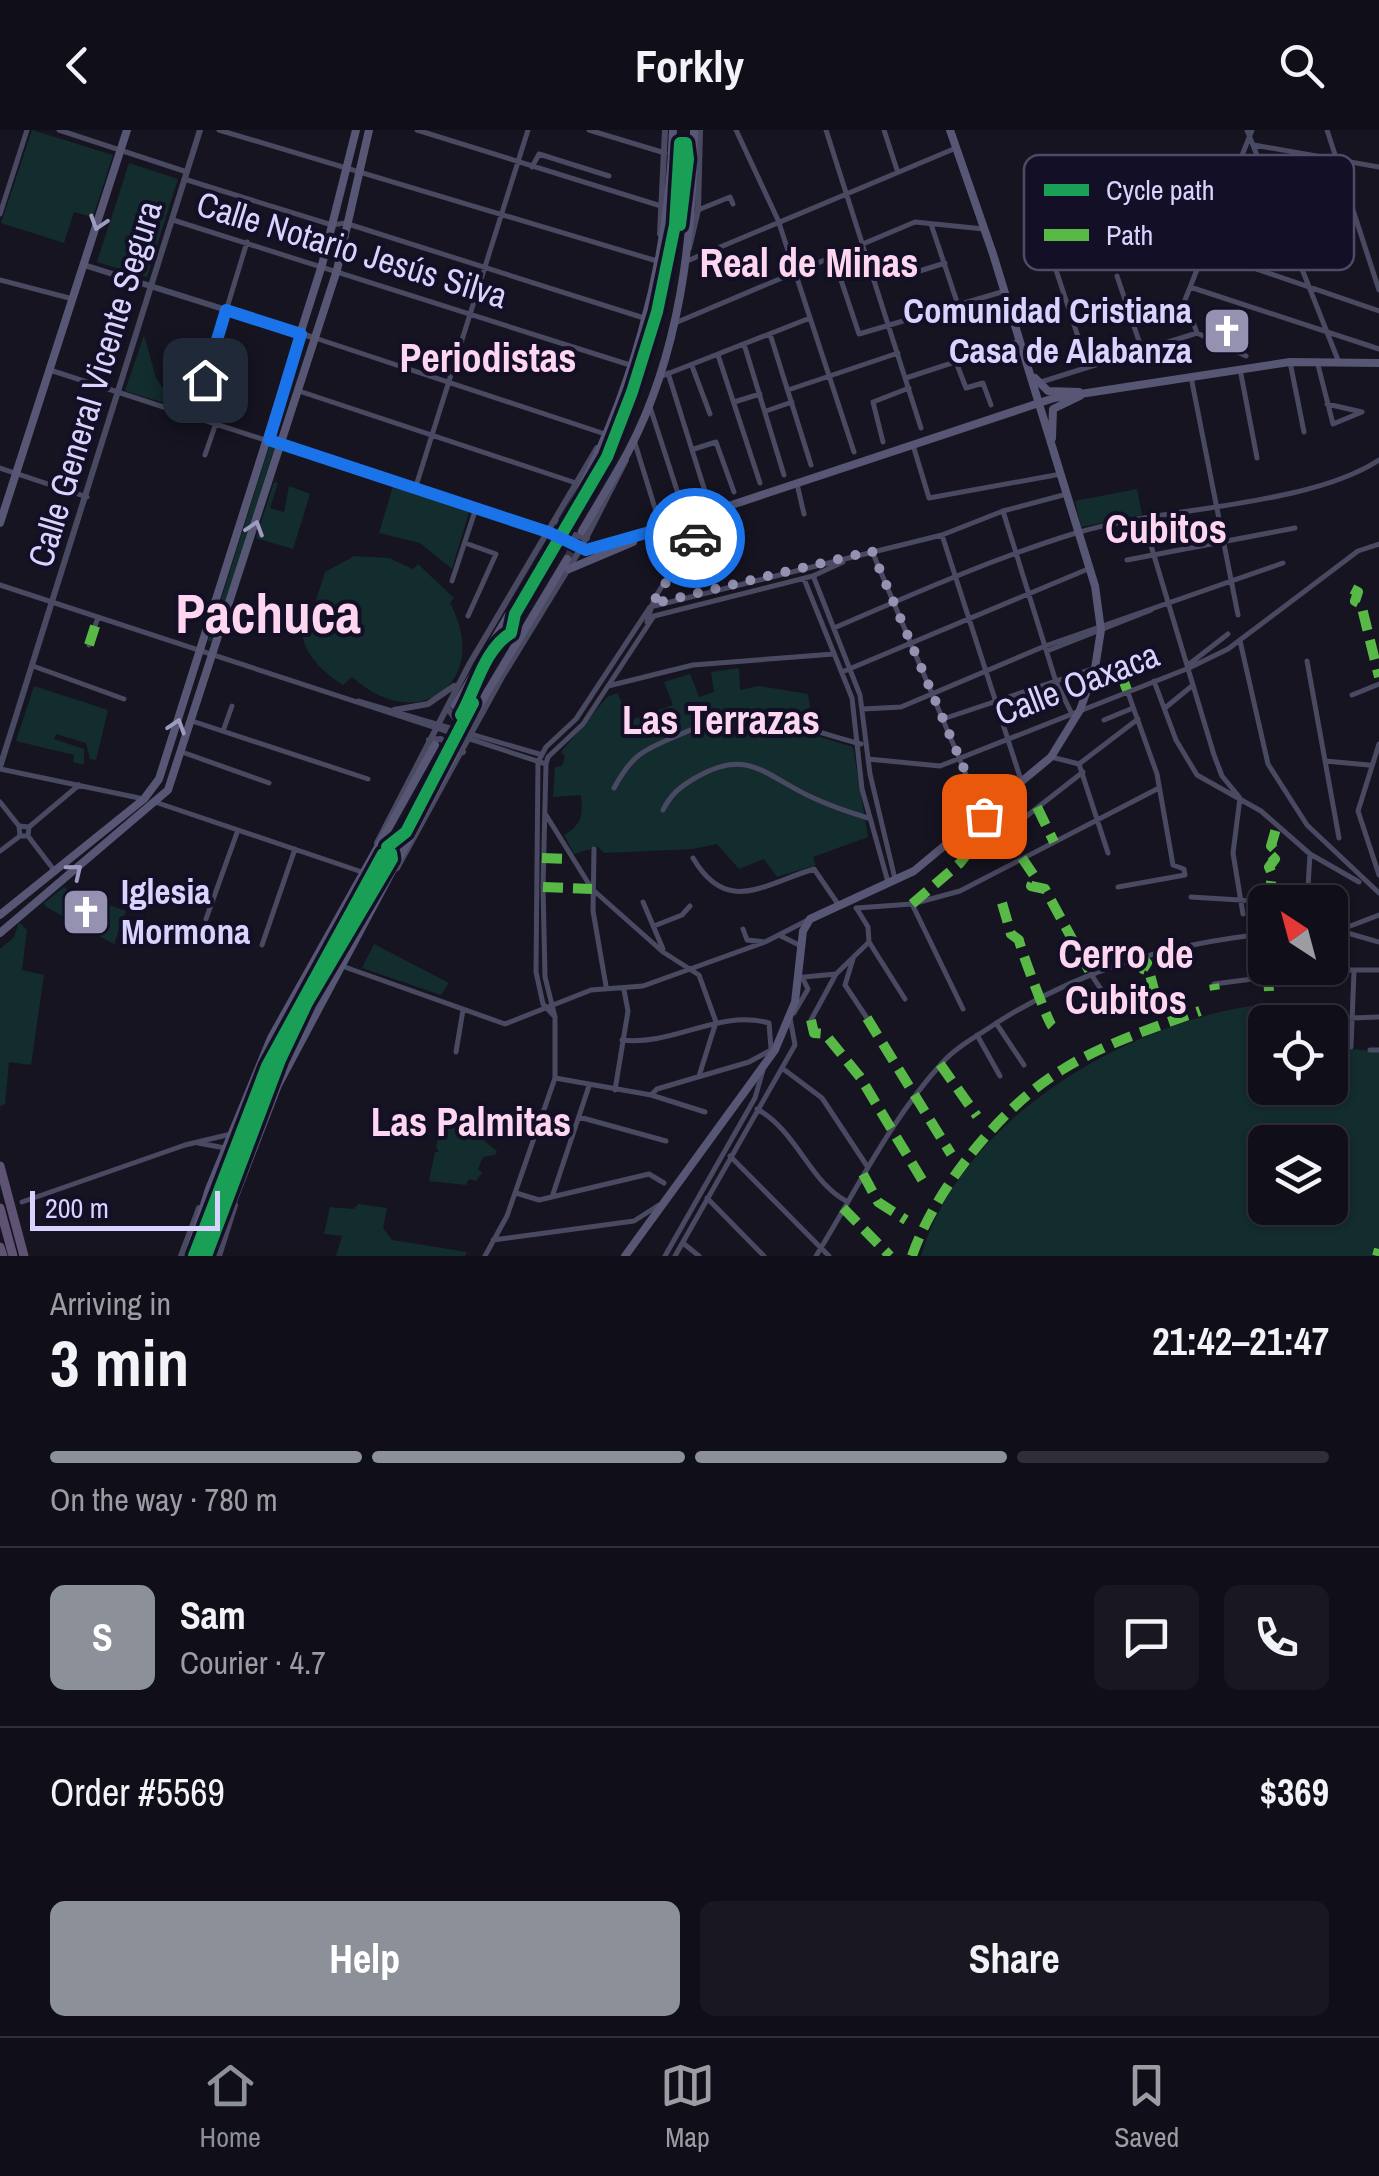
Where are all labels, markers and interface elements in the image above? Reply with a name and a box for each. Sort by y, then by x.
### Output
text: Forkly [635,35,744,96]
icon: back [50,38,105,93]
icon: search [1274,38,1329,93]
legend [1024,155,1354,270]
text: Cycle path [1106,171,1214,209]
street label: Calle Notario Jesús Silva [191,180,513,319]
street label: Calle General Vicente Segura [16,195,173,573]
one-way arrow [89,213,109,230]
text: Path [1106,216,1153,254]
district label: Real de Minas [700,236,918,289]
place label: Comunidad Cristiana Casa de Alabanza [903,287,1192,374]
church icon: Comunidad Cristiana Casa de Alabanza [1201,305,1253,357]
district label: Periodistas [400,331,576,384]
pin [163,338,248,423]
icon: home [178,353,233,408]
courier [645,488,745,588]
district label: Cubitos [1105,502,1227,555]
icon: car [668,511,723,566]
one-way arrow [243,520,264,537]
district label: Pachuca [175,576,361,650]
street label: Calle Oaxaca [988,631,1166,736]
district label: Las Terrazas [622,693,820,746]
one-way arrow [165,719,185,736]
pin [942,774,1027,859]
icon: bag [957,789,1012,844]
one-way arrow [64,865,82,882]
place label: Iglesia Mormona [121,868,250,955]
north arrow [1248,885,1348,985]
map controls [1248,885,1348,1225]
church icon: Iglesia Mormona [60,886,112,938]
district label: Cerro de Cubitos [1059,927,1193,1026]
button: locate [1248,1005,1348,1105]
district label: Las Palmitas [371,1095,571,1148]
button: layers [1248,1125,1348,1225]
scale bar [30,1186,220,1230]
text: 200 m [45,1189,109,1227]
text: Arriving in [50,1282,171,1325]
text: 21:42–21:47 [1152,1316,1329,1367]
text: 3 min [50,1319,189,1406]
text: On the way · 780 m [50,1478,278,1521]
button: chat [1094,1585,1199,1690]
button: phone [1224,1585,1329,1690]
text: Sam [180,1590,246,1641]
text: S [92,1612,113,1663]
text: Courier · 4.7 [180,1641,326,1684]
text: Order #5569 [50,1767,225,1818]
text: $369 [1260,1767,1329,1818]
button: Help [50,1901,680,2016]
button: Share [700,1901,1329,2016]
tab: Home [200,2058,261,2156]
tab: Map [660,2058,715,2156]
tab: Saved [1114,2058,1179,2156]

